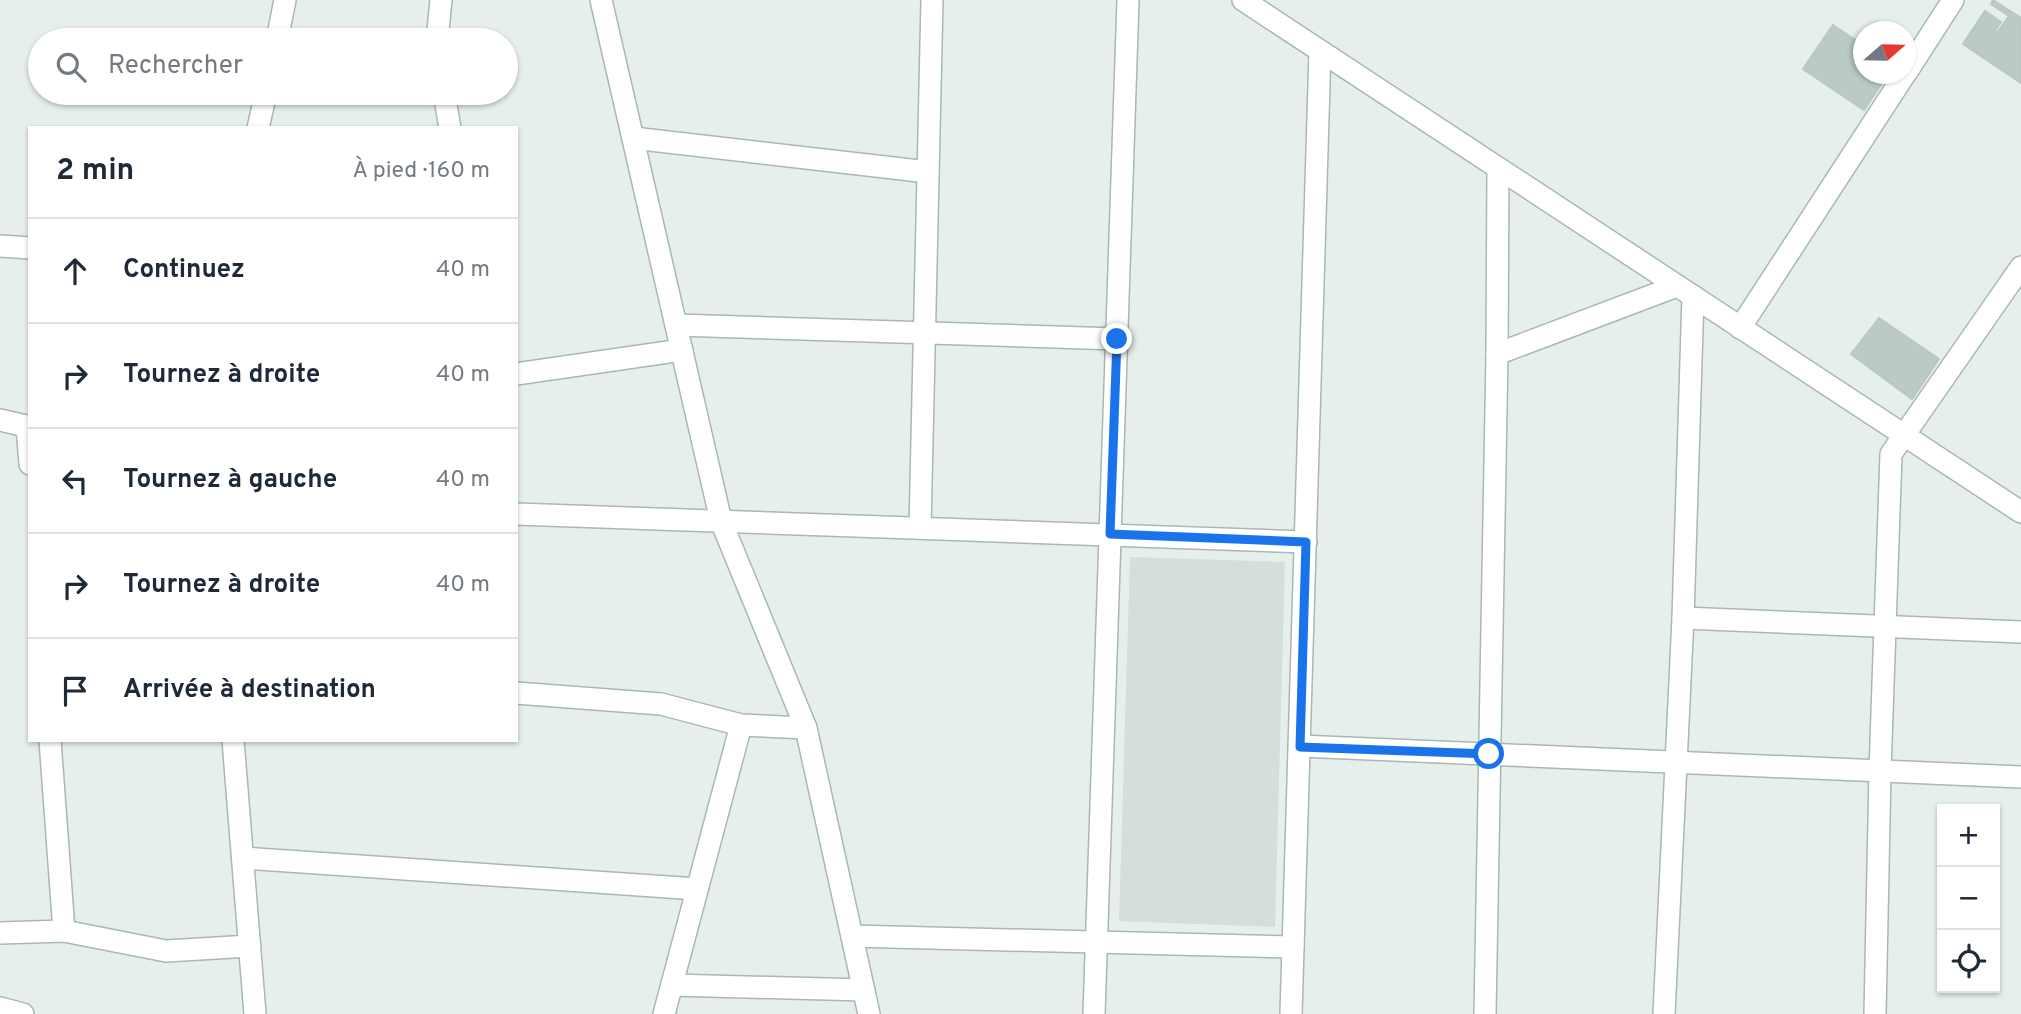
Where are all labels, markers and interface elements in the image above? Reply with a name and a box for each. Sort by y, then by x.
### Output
north arrow [1853,21,1916,84]
search box [28,28,518,105]
icon: search [52,48,90,86]
text: Rechercher [108,50,243,83]
text: 2 min [56,153,134,190]
text: À pied · 160 m [353,157,490,186]
icon: ahead [56,252,94,290]
text: Continuez [123,254,245,287]
text: 40 m [436,256,490,285]
route end [1101,323,1132,354]
icon: right [56,357,94,395]
text: Tournez à droite [123,359,320,392]
text: 40 m [436,361,490,390]
icon: left [56,462,94,500]
text: Tournez à gauche [123,464,337,497]
text: 40 m [436,466,490,495]
icon: right [56,567,94,605]
text: Tournez à droite [123,569,320,602]
text: 40 m [436,571,490,600]
icon: arrive [56,672,94,710]
text: Arrivée à destination [123,674,376,707]
route start [1473,738,1504,769]
map controls [1937,804,2000,993]
button: + [1937,804,2000,867]
button: − [1937,867,2000,930]
button: locate [1937,930,2000,993]

